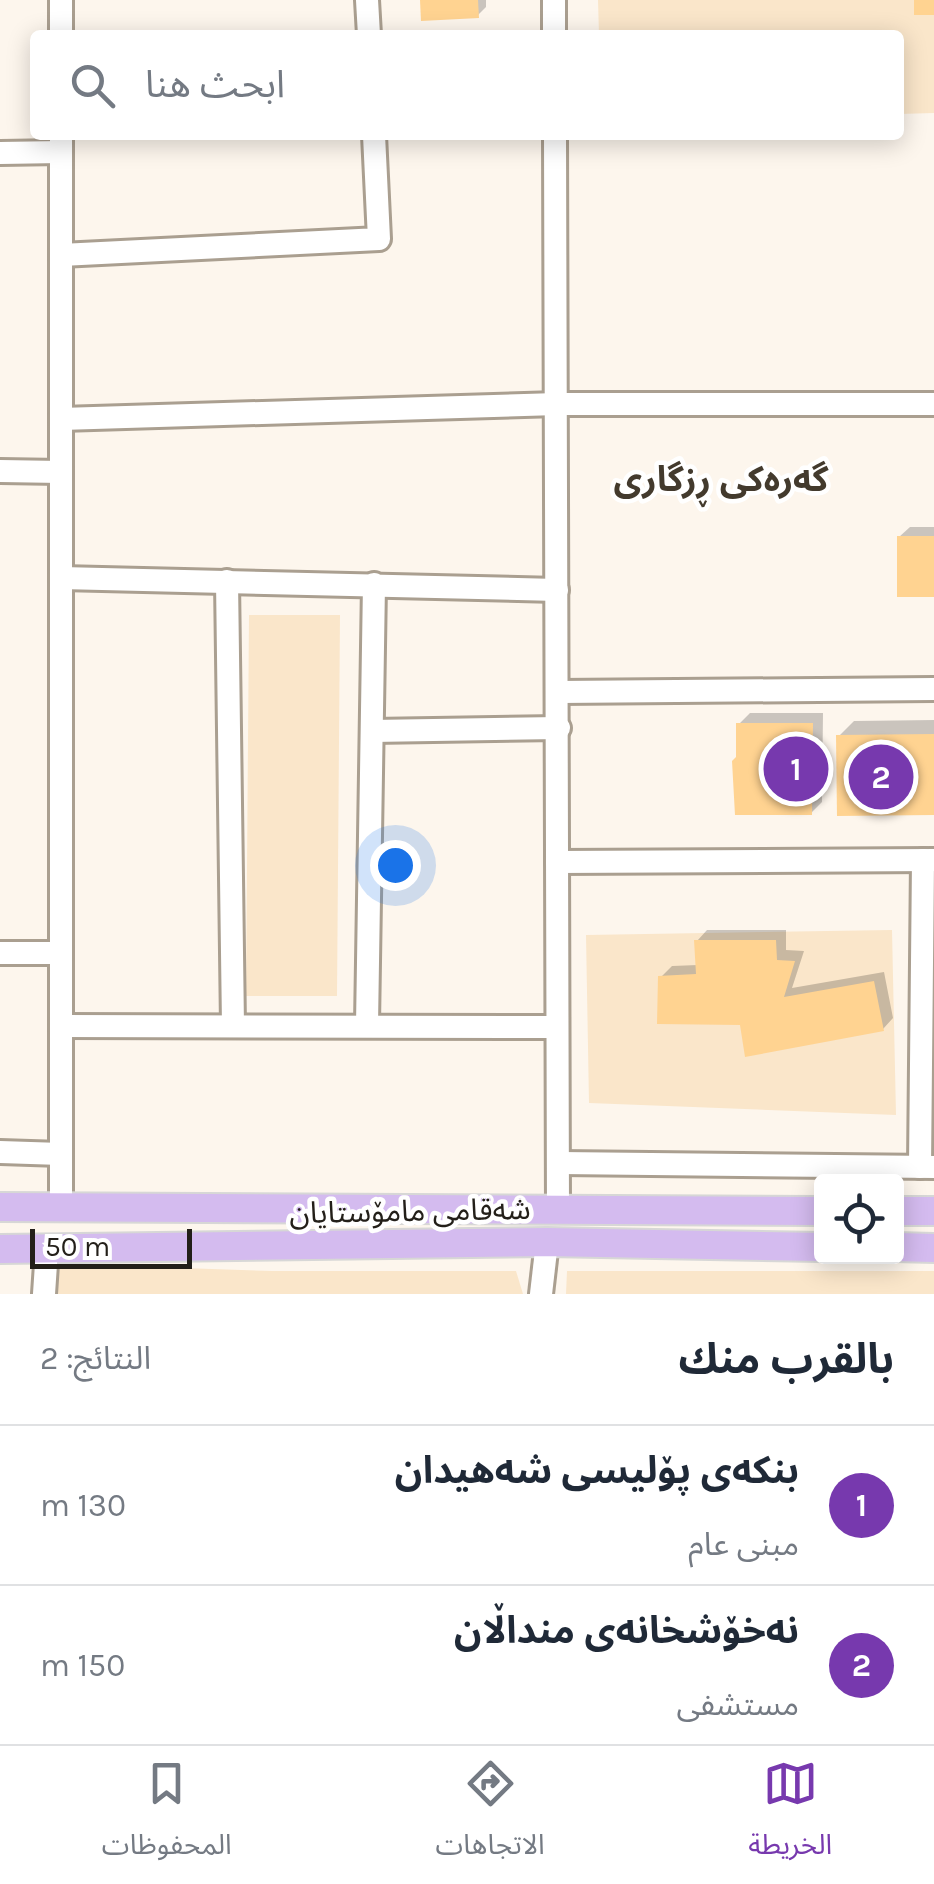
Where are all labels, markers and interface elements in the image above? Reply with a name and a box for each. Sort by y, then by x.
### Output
search box [30,30,904,140]
icon: search [65,58,120,113]
text: ابحث هنا [145,62,285,107]
district label: گەرەکی ڕزگاری [614,459,830,508]
pin: 1 [764,732,828,806]
pin: 2 [848,740,914,814]
your location [370,840,421,891]
map controls [814,1174,904,1264]
button: locate [814,1174,904,1264]
street label: شەقامی مامۆستایان [289,1191,531,1231]
scale bar [30,1224,192,1268]
text: 50 m [45,1230,110,1263]
text: بالقرب منك [679,1334,894,1384]
text: النتائج: 2 [40,1340,151,1377]
text: بنکەی پۆلیسی شەهیدان [395,1448,799,1493]
text: 130 m [40,1487,126,1524]
text: 1 [856,1487,867,1524]
text: مبنى عام [688,1526,799,1563]
text: نەخۆشخانەی منداڵان [454,1608,799,1653]
text: 150 m [40,1647,125,1684]
text: 2 [852,1647,871,1684]
text: مستشفى [676,1686,799,1723]
tab: المحفوظات [102,1756,232,1875]
tab: الاتجاهات [435,1756,545,1875]
tab: الخريطة [748,1756,832,1875]

